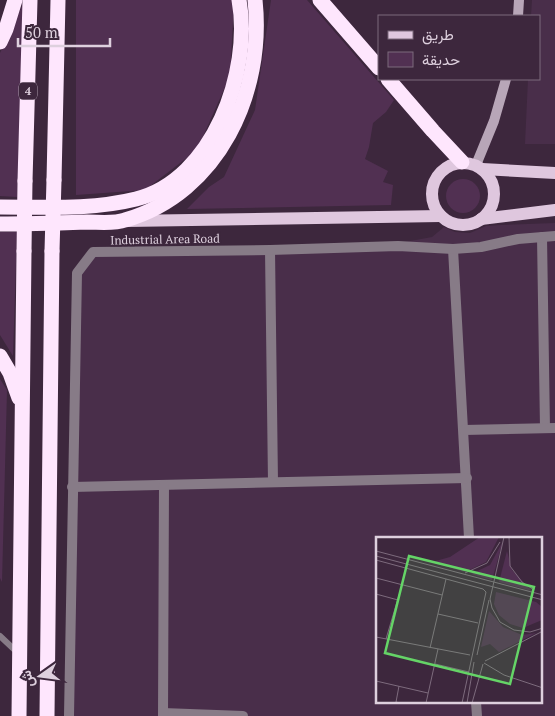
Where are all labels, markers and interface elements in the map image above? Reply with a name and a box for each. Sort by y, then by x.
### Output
scale bar [18,15,110,47]
legend [378,15,540,80]
text: 50 m [25,22,58,42]
text: طريق [422,24,454,45]
text: حديقة [422,49,460,69]
road number: 4 [19,82,37,100]
street label: Industrial Area Road [110,231,220,247]
inset map [376,537,542,704]
north arrow [15,651,65,701]
text: ش [16,669,38,690]

